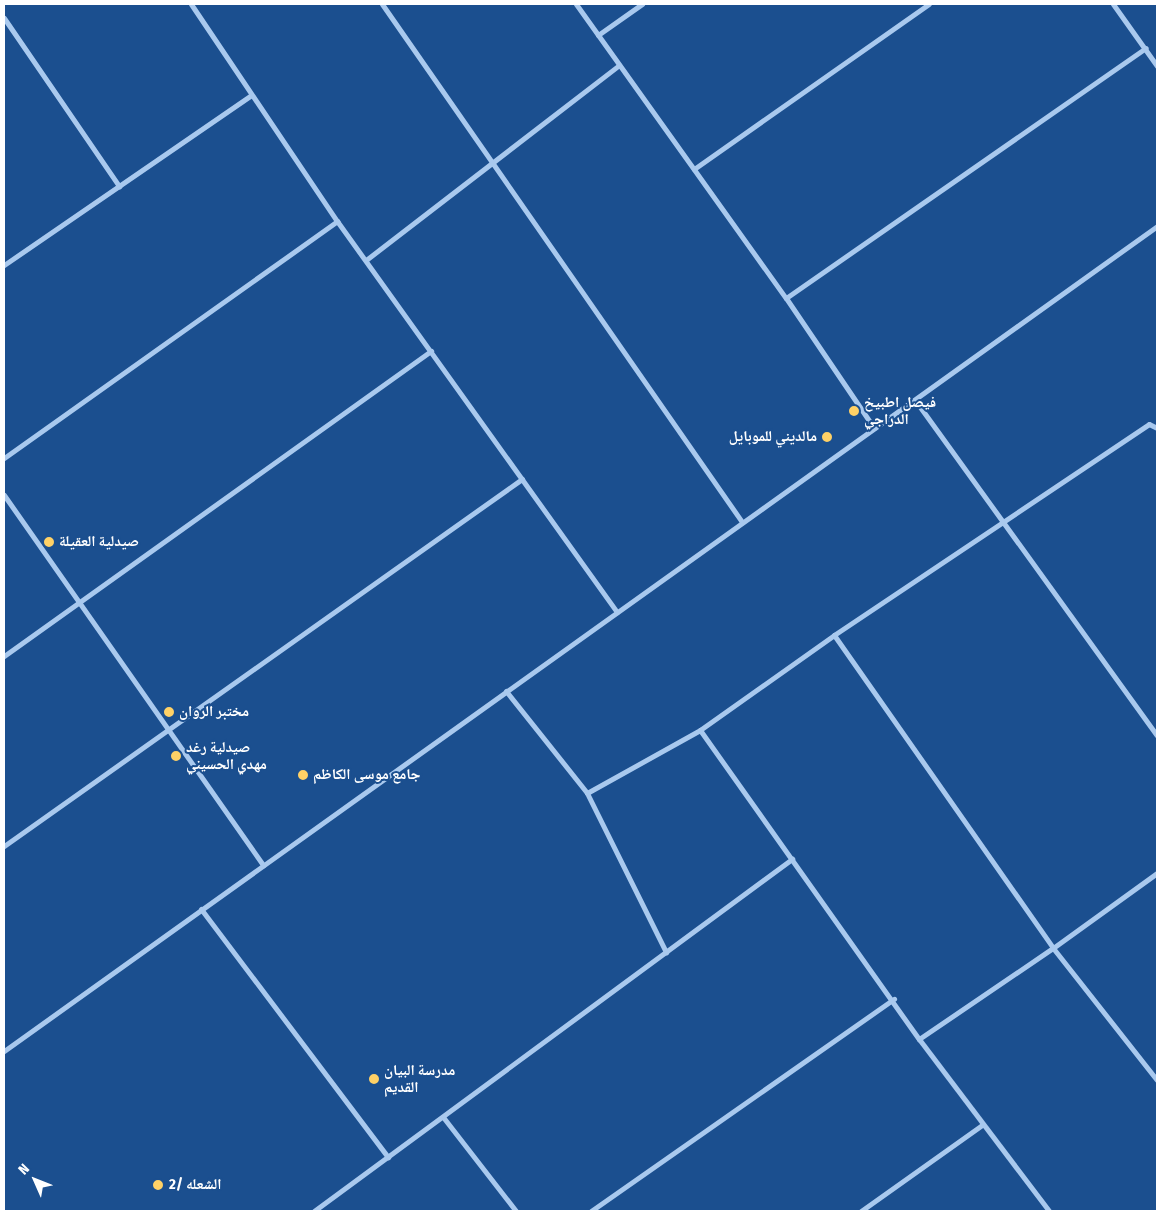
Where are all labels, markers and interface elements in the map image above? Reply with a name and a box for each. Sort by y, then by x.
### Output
place label: فيصل اطبيخ الدراجي [864,393,936,428]
marker: فيصل اطبيخ الدراجي [848,405,860,417]
place label: مالديني للموبايل [729,428,817,446]
marker: مالديني للموبايل [821,431,833,443]
place label: صيدلية العقيلة [59,533,139,551]
marker: صيدلية العقيلة [43,536,55,548]
place label: مختبر الروان [179,703,249,721]
marker: مختبر الروان [163,706,175,718]
place label: صيدلية رغد مهدي الحسيني [186,738,267,773]
marker: صيدلية رغد مهدي الحسيني [170,750,182,762]
place label: جامع موسى الكاظم [313,766,420,784]
marker: جامع موسى الكاظم [297,769,309,781]
place label: مدرسة البيان القديم [384,1061,455,1096]
marker: مدرسة البيان القديم [368,1073,380,1085]
north arrow [10,1155,60,1205]
text: N [15,1160,33,1178]
place label: الشعله /2 [169,1176,221,1194]
marker: الشعله /2 [151,1178,165,1192]

